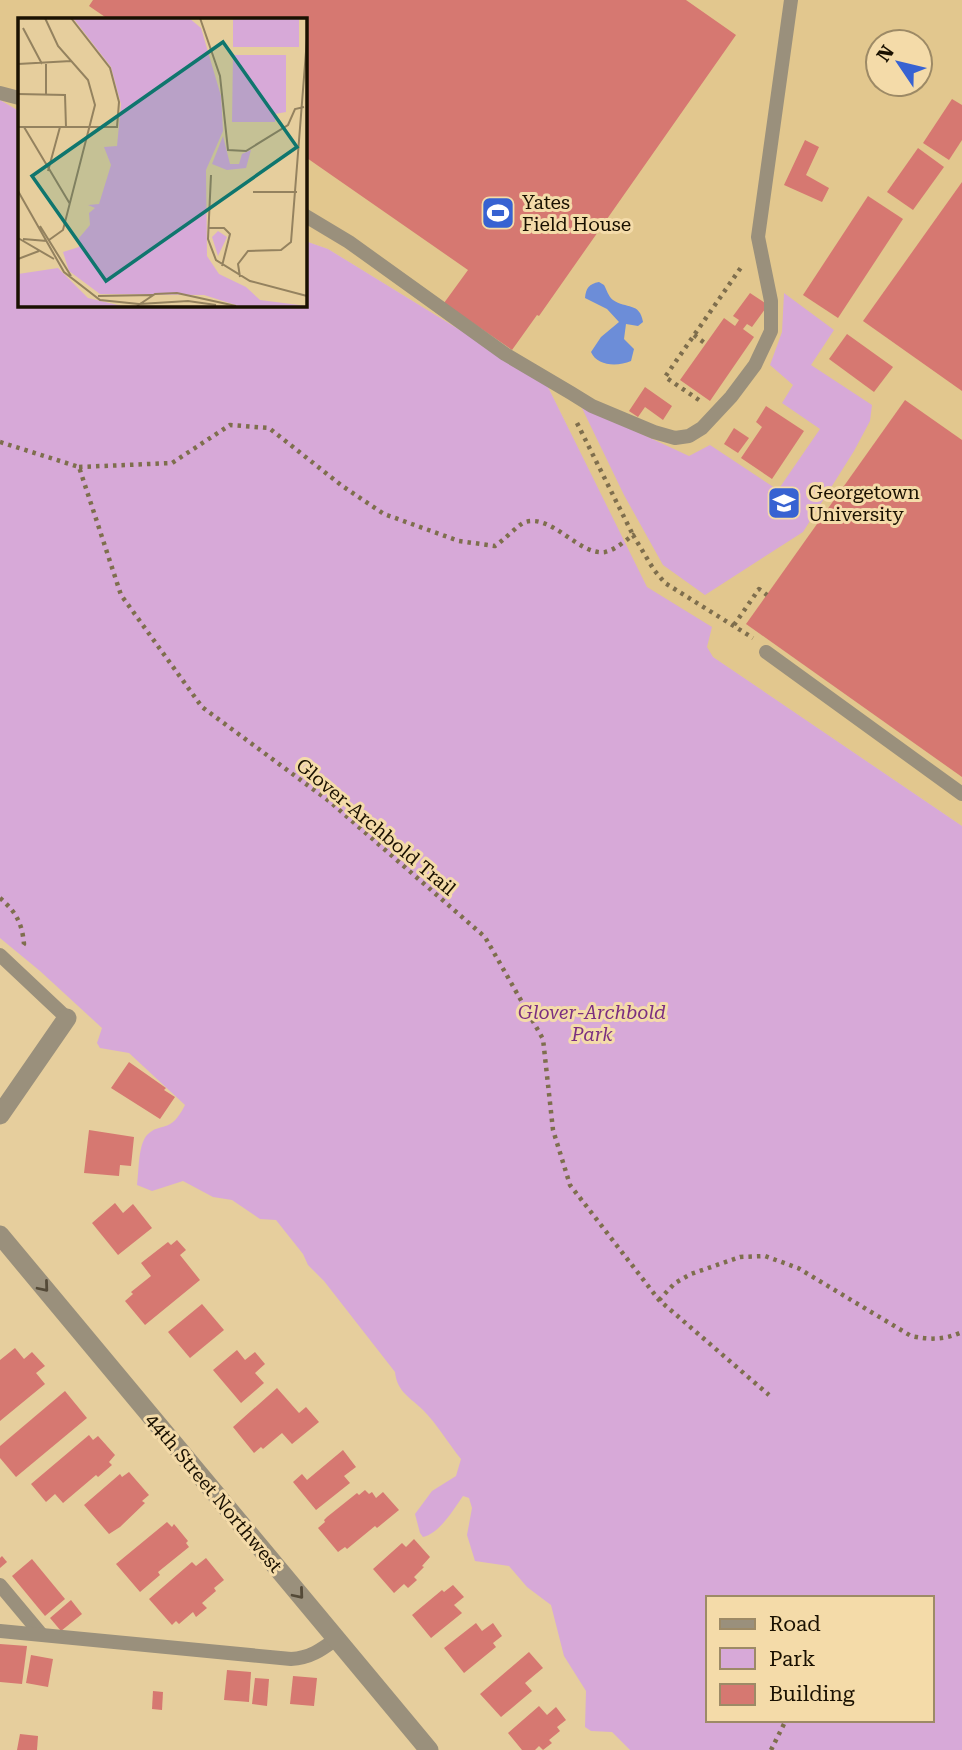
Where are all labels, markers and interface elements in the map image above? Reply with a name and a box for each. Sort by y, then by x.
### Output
inset map [18,18,306,306]
north arrow [864,28,934,98]
text: N [872,41,899,66]
place label: Yates Field House [522,191,631,236]
sports icon: Yates Field House [479,194,517,232]
place label: Georgetown University [808,481,920,526]
school or university icon: Georgetown University [765,484,803,522]
street label: Glover-Archbold Trail [292,754,461,901]
park label: Glover-Archbold Park [518,1001,666,1046]
one-way arrow [35,1280,48,1292]
street label: 44th Street Northwest [141,1409,287,1577]
one-way arrow [291,1586,303,1599]
legend [706,1596,934,1722]
text: Road [769,1612,821,1636]
text: Park [769,1647,815,1671]
text: Building [769,1682,855,1706]

